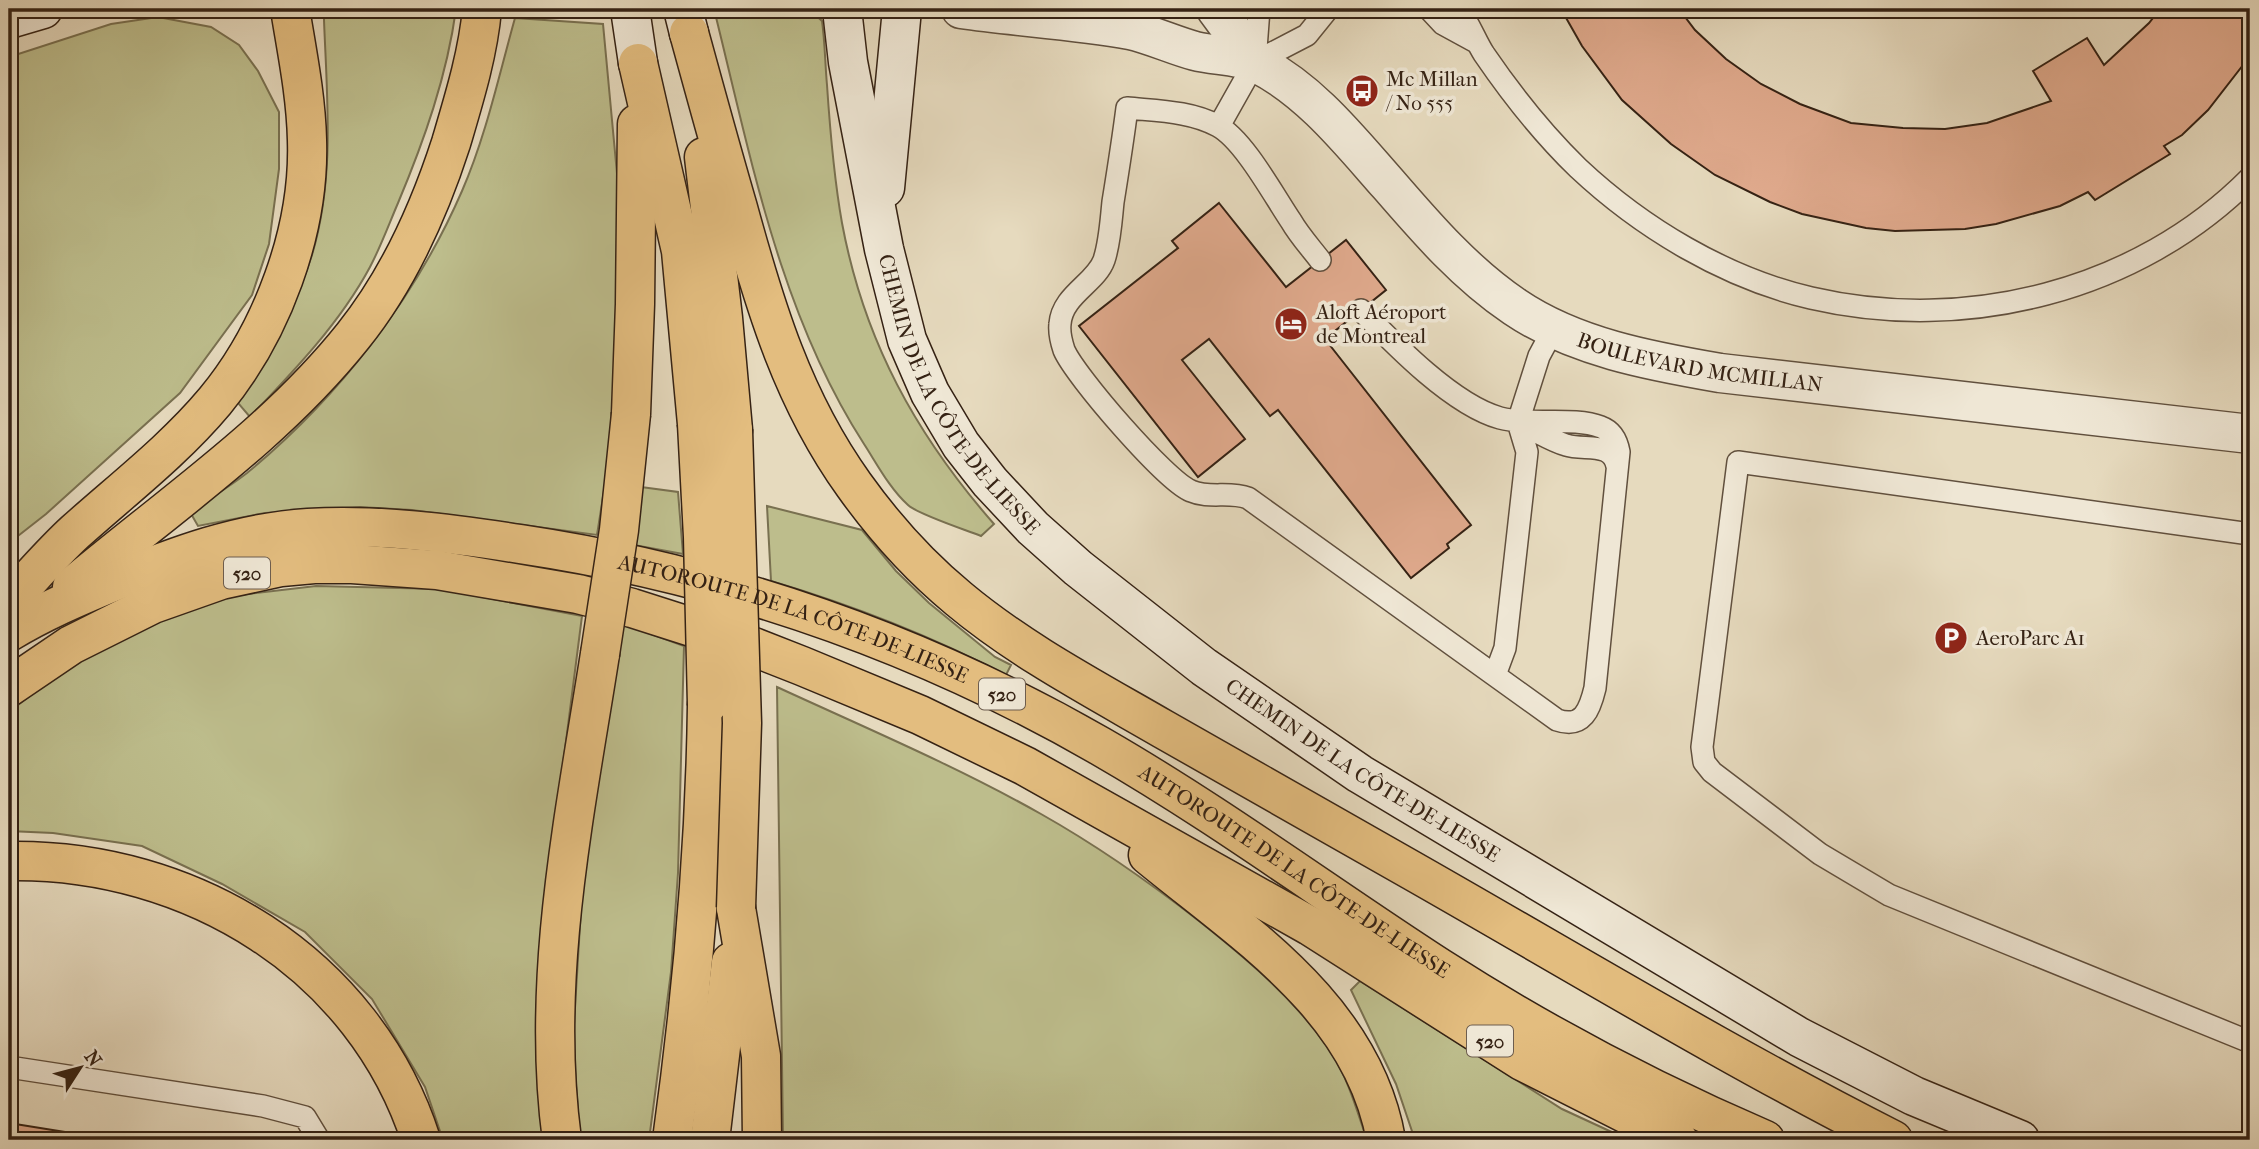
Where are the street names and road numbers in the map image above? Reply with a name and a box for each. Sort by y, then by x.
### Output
street label: CHEMIN DE LA CÔTE-DE-LIESSE [874,251,1045,540]
street label: BOULEVARD MCMILLAN [1574,328,1824,397]
street label: AUTOROUTE DE LA CÔTE-DE-LIESSE [615,550,972,688]
road number: 520 [224,558,270,588]
street label: CHEMIN DE LA CÔTE-DE-LIESSE [1221,674,1504,867]
road number: 520 [979,678,1025,709]
street label: AUTOROUTE DE LA CÔTE-DE-LIESSE [1134,759,1455,983]
road number: 520 [1467,1026,1513,1056]

